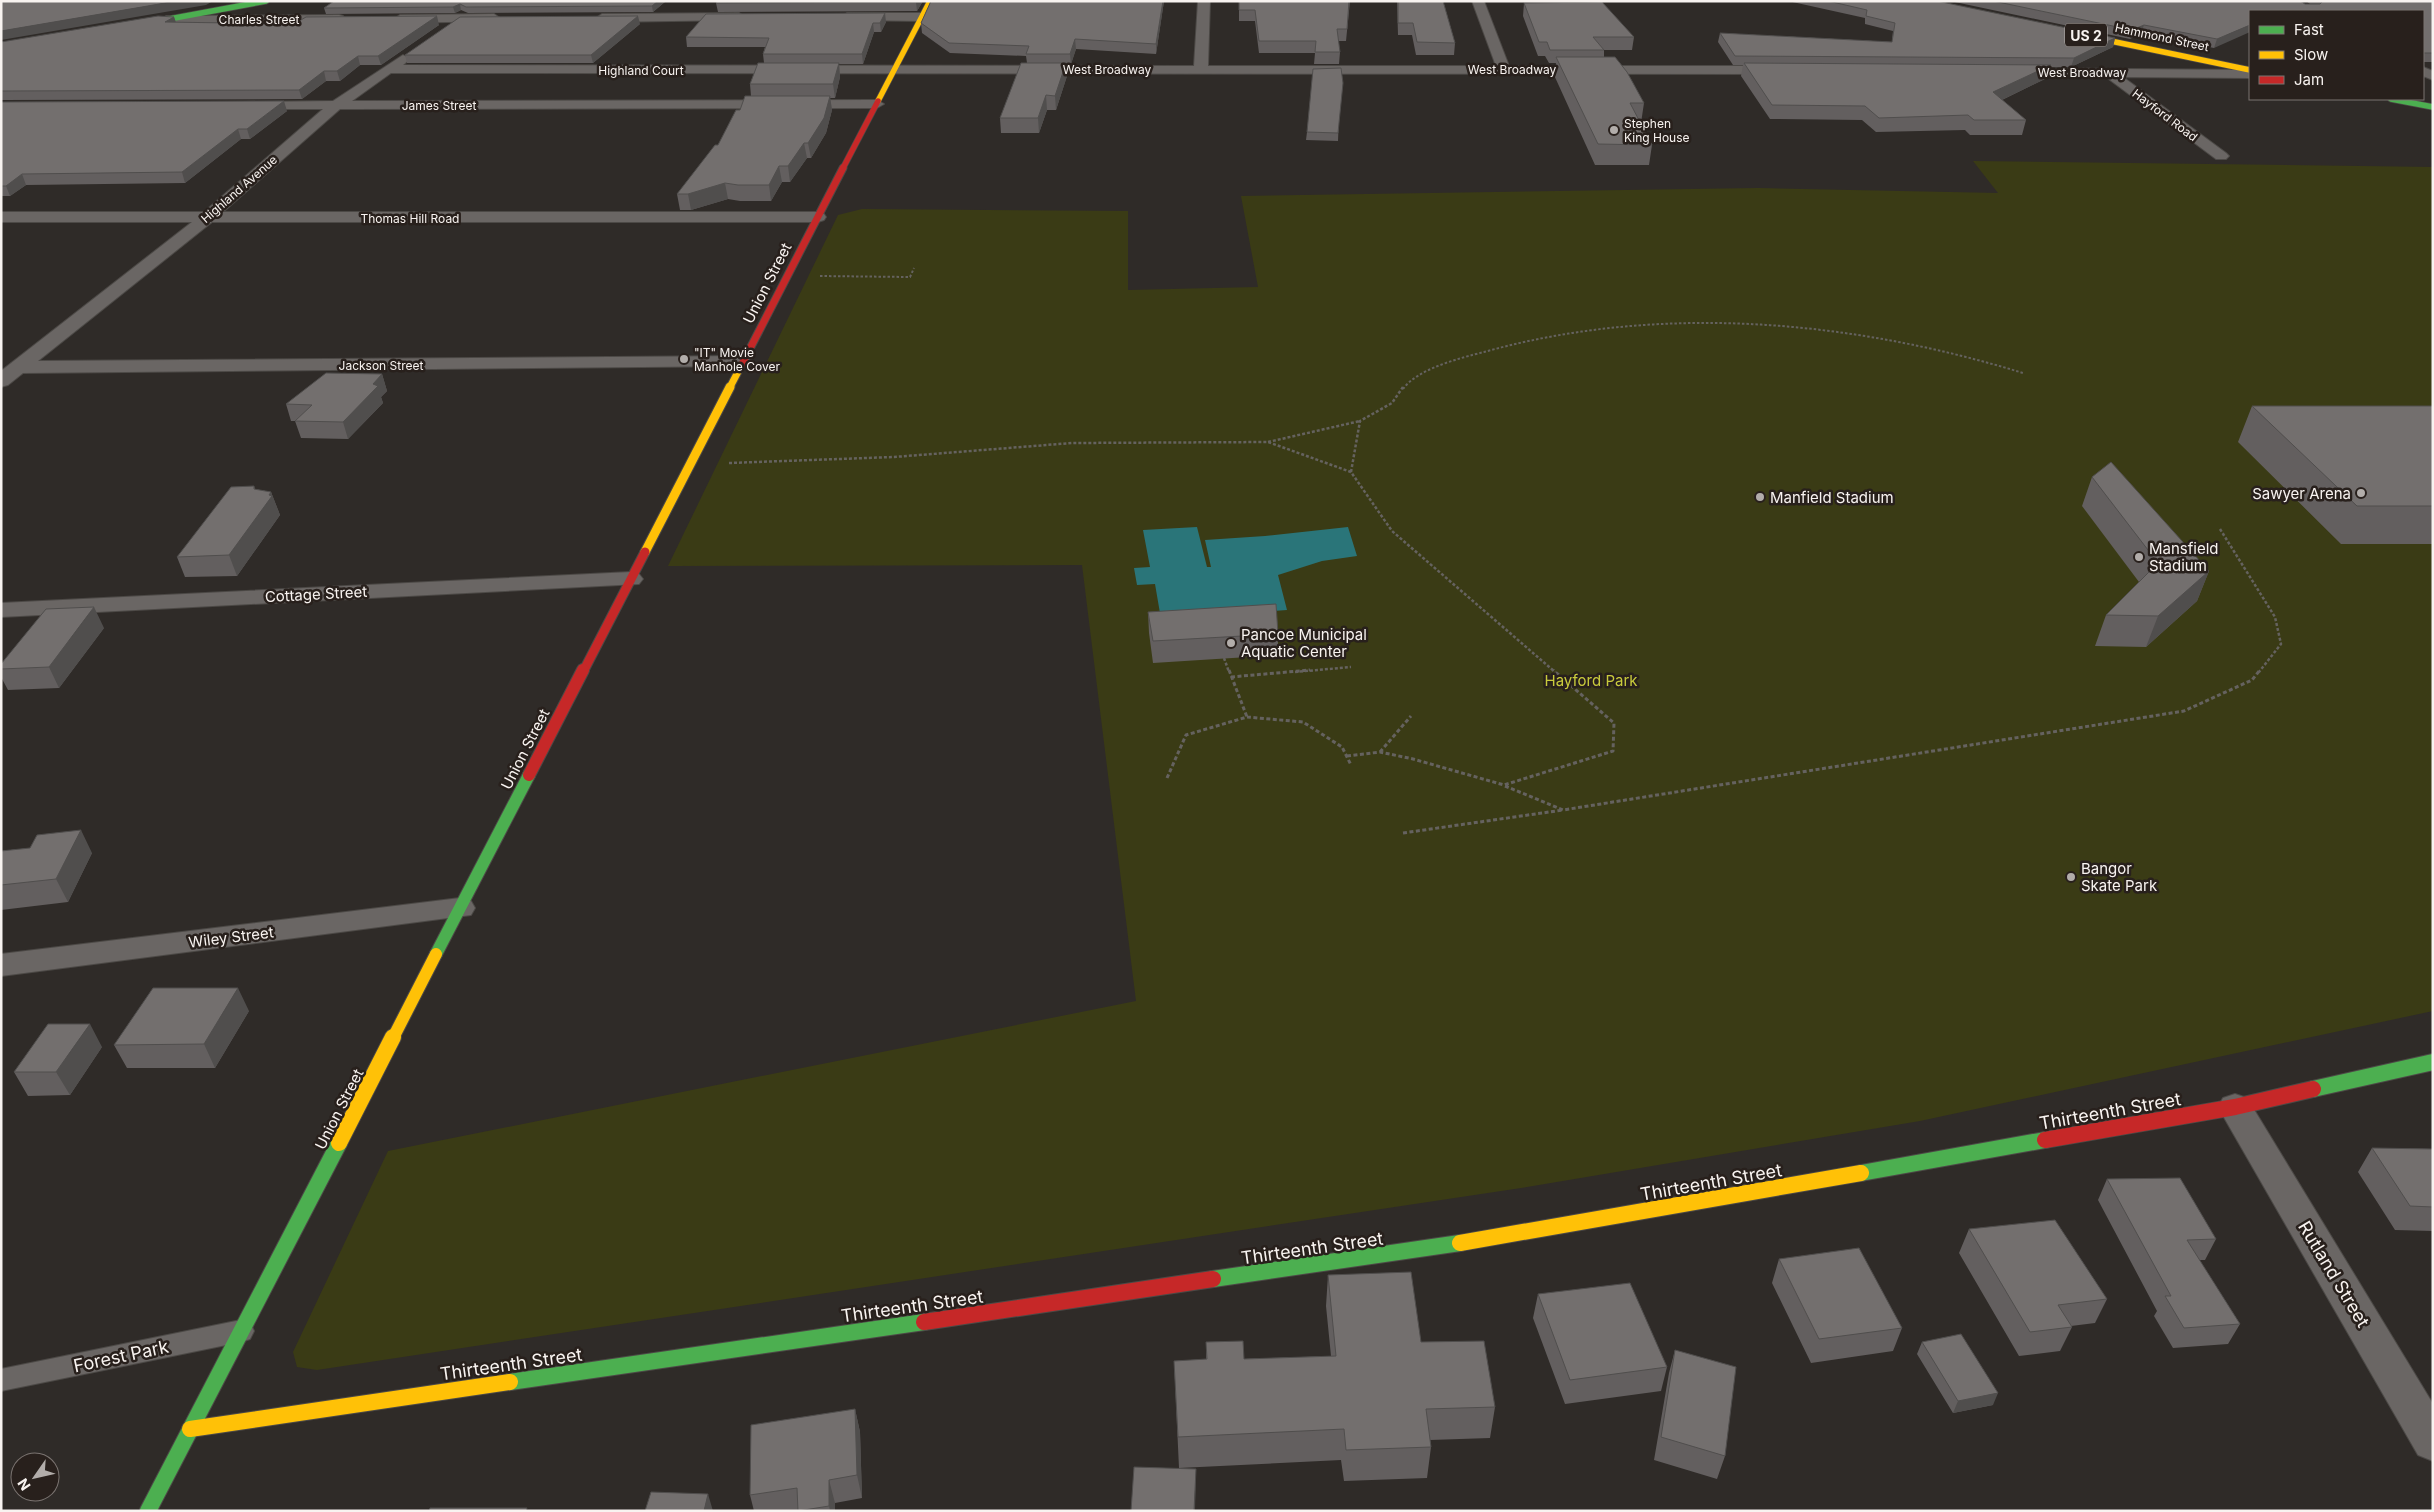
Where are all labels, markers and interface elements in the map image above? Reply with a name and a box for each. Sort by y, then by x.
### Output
legend [2249,10,2424,100]
street label: Charles Street [219,12,299,27]
street label: Hammond Street [2114,20,2210,54]
text: Fast [2294,20,2324,39]
road number: US 2 [2065,24,2107,46]
text: Slow [2294,45,2328,64]
street label: West Broadway [1063,62,1152,77]
street label: West Broadway [1468,62,1557,77]
street label: Highland Court [598,63,684,78]
street label: West Broadway [2038,65,2127,80]
text: Jam [2294,70,2324,89]
street label: Hayford Road [2129,86,2201,144]
street label: James Street [402,98,476,113]
place label: Stephen King House [1624,116,1690,145]
marker: Stephen King House [1608,124,1620,136]
street label: Highland Avenue [198,152,280,226]
street label: Thomas Hill Road [361,211,459,226]
street label: Union Street [739,239,795,327]
place label: "IT" Movie Manhole Cover [694,345,780,374]
marker: "IT" Movie Manhole Cover [678,353,690,365]
street label: Jackson Street [339,358,424,373]
place label: Sawyer Arena [2252,484,2351,503]
marker: Sawyer Arena [2355,487,2367,499]
place label: Manfield Stadium [1770,488,1894,507]
marker: Manfield Stadium [1754,491,1766,503]
place label: Mansfield Stadium [2149,539,2219,575]
marker: Mansfield Stadium [2133,551,2145,563]
street label: Cottage Street [264,582,368,606]
place label: Pancoe Municipal Aquatic Center [1241,625,1367,661]
marker: Pancoe Municipal Aquatic Center [1225,637,1237,649]
park label: Hayford Park [1544,671,1638,690]
street label: Union Street [497,705,553,793]
place label: Bangor Skate Park [2081,859,2158,895]
marker: Bangor Skate Park [2065,871,2077,883]
street label: Wiley Street [187,922,275,952]
street label: Union Street [311,1065,367,1153]
street label: Thirteenth Street [2038,1088,2183,1134]
street label: Thirteenth Street [1639,1159,1784,1205]
street label: Rutland Street [2294,1217,2374,1331]
street label: Thirteenth Street [1240,1228,1385,1268]
street label: Thirteenth Street [840,1286,985,1326]
street label: Forest Park [72,1336,171,1376]
street label: Thirteenth Street [439,1344,584,1384]
north arrow [10,1452,60,1502]
text: N [14,1475,34,1494]

